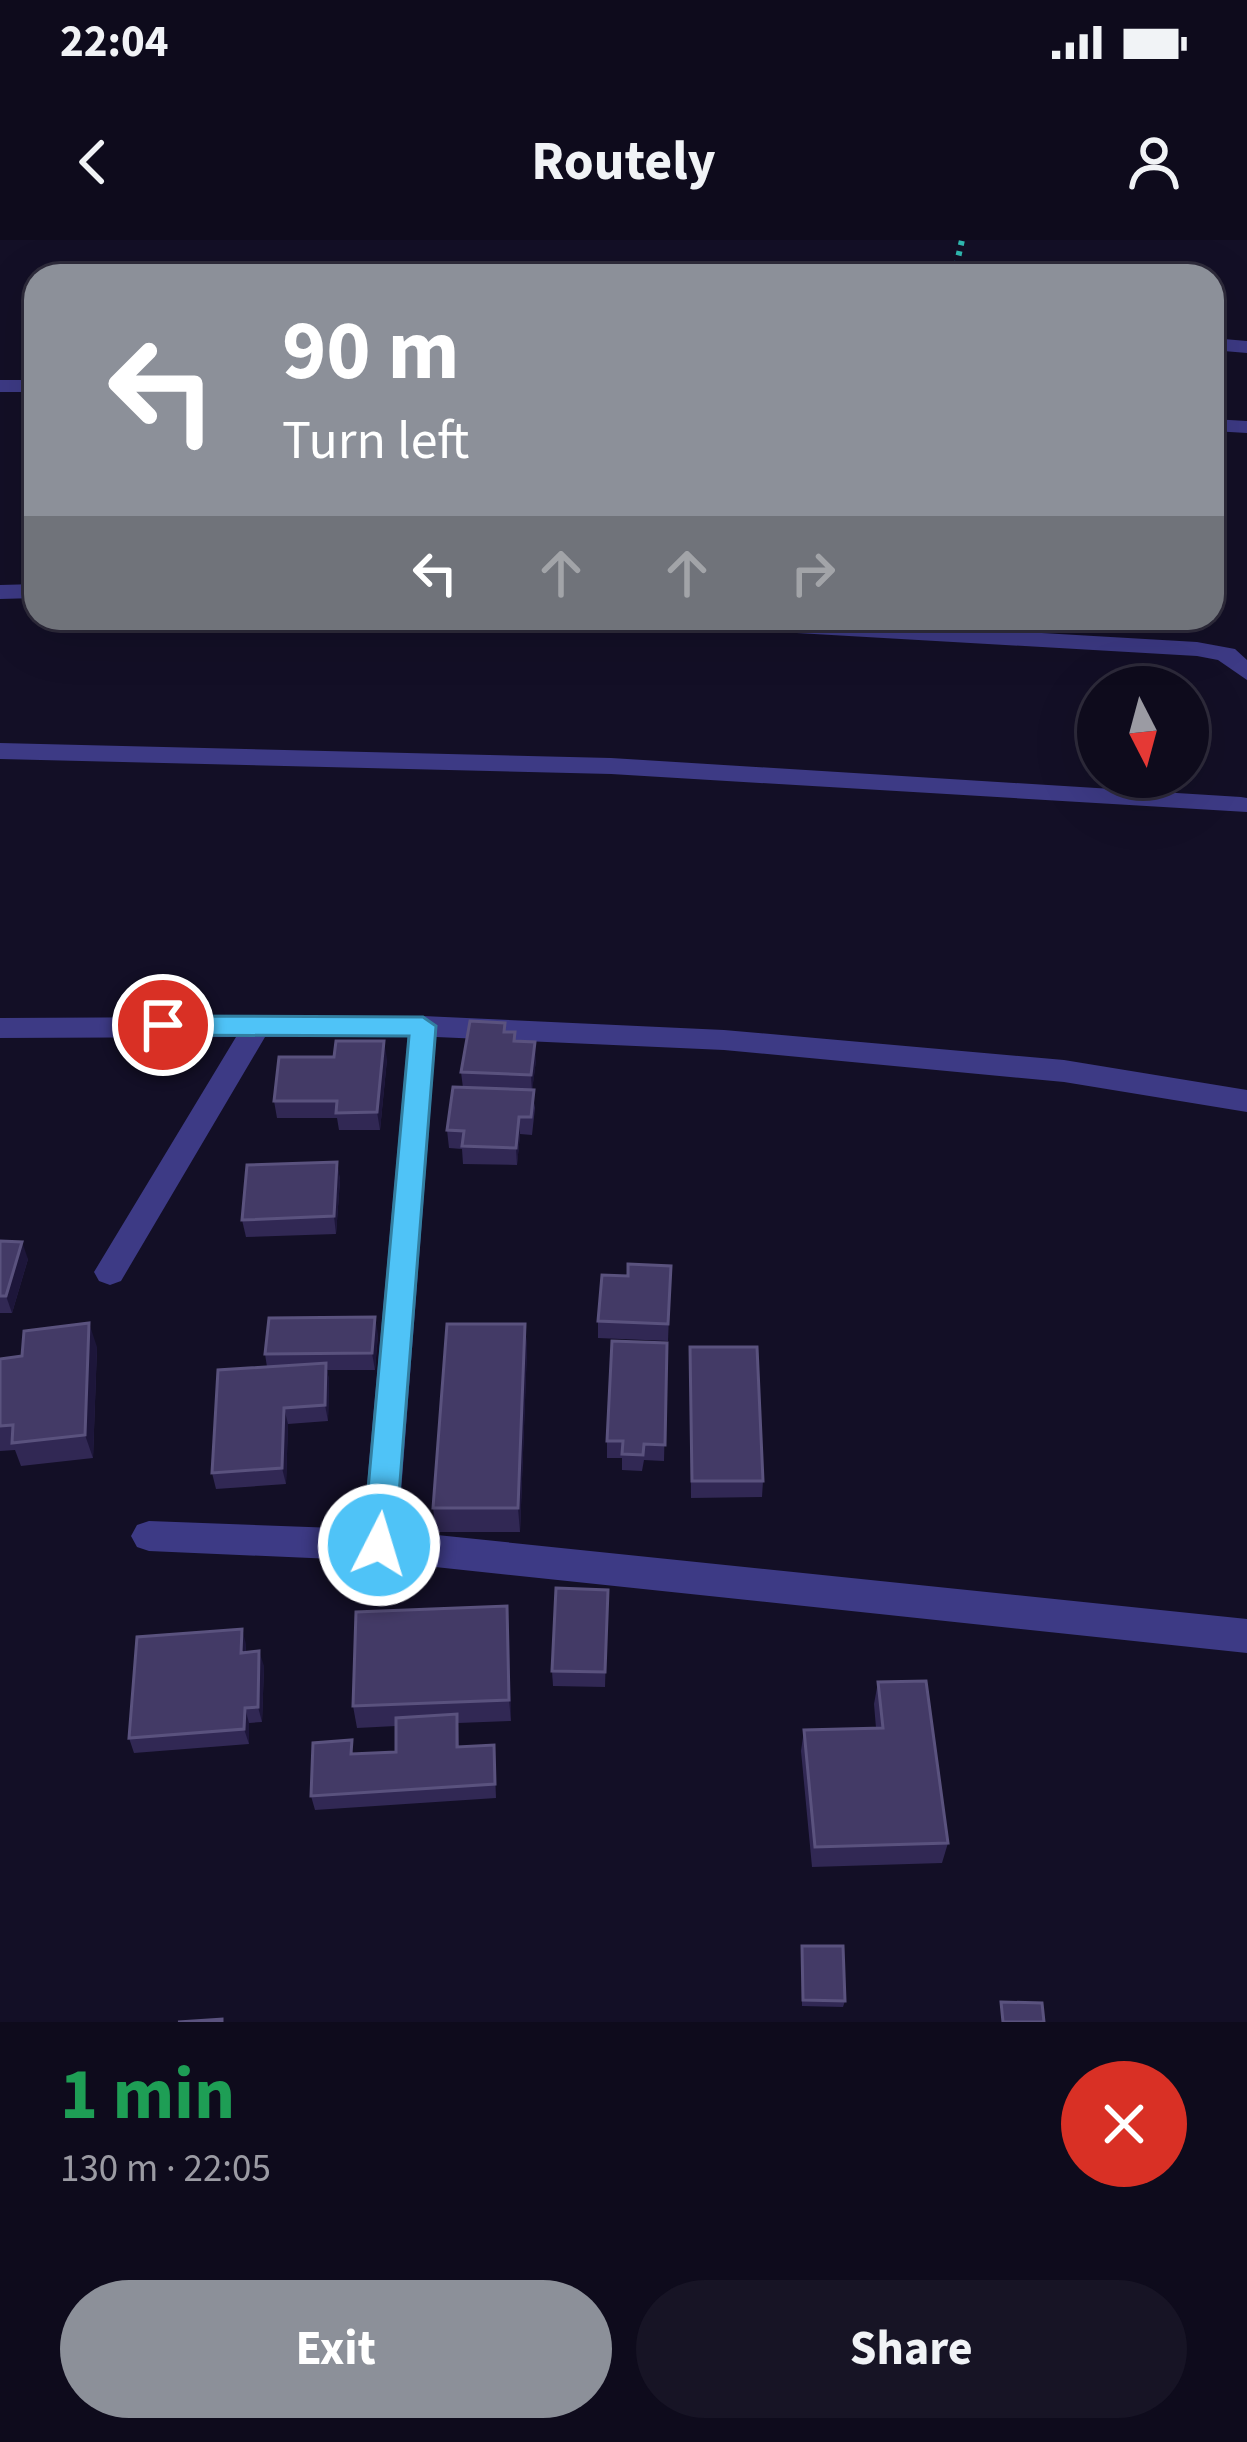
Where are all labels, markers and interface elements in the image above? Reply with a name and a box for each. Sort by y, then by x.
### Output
text: 22:04 [60,10,169,74]
text: Routely [531,124,716,201]
icon: back [60,129,126,195]
icon: person [1121,129,1187,195]
text: 90 m [282,292,460,412]
icon: left [84,312,240,468]
text: Turn left [282,403,469,480]
icon: left [402,540,468,606]
icon: ahead [528,540,594,606]
icon: ahead [654,540,720,606]
icon: right [780,540,846,606]
north arrow [1077,666,1209,798]
map controls [1077,666,1209,798]
pin [112,974,214,1076]
icon: arrive [130,992,196,1058]
position arrow [316,1482,442,1608]
text: 1 min [60,2044,235,2147]
button: close [1061,2061,1187,2187]
text: 130 m · 22:05 [60,2141,271,2197]
button: Exit [60,2280,612,2418]
button: Share [636,2280,1187,2418]

